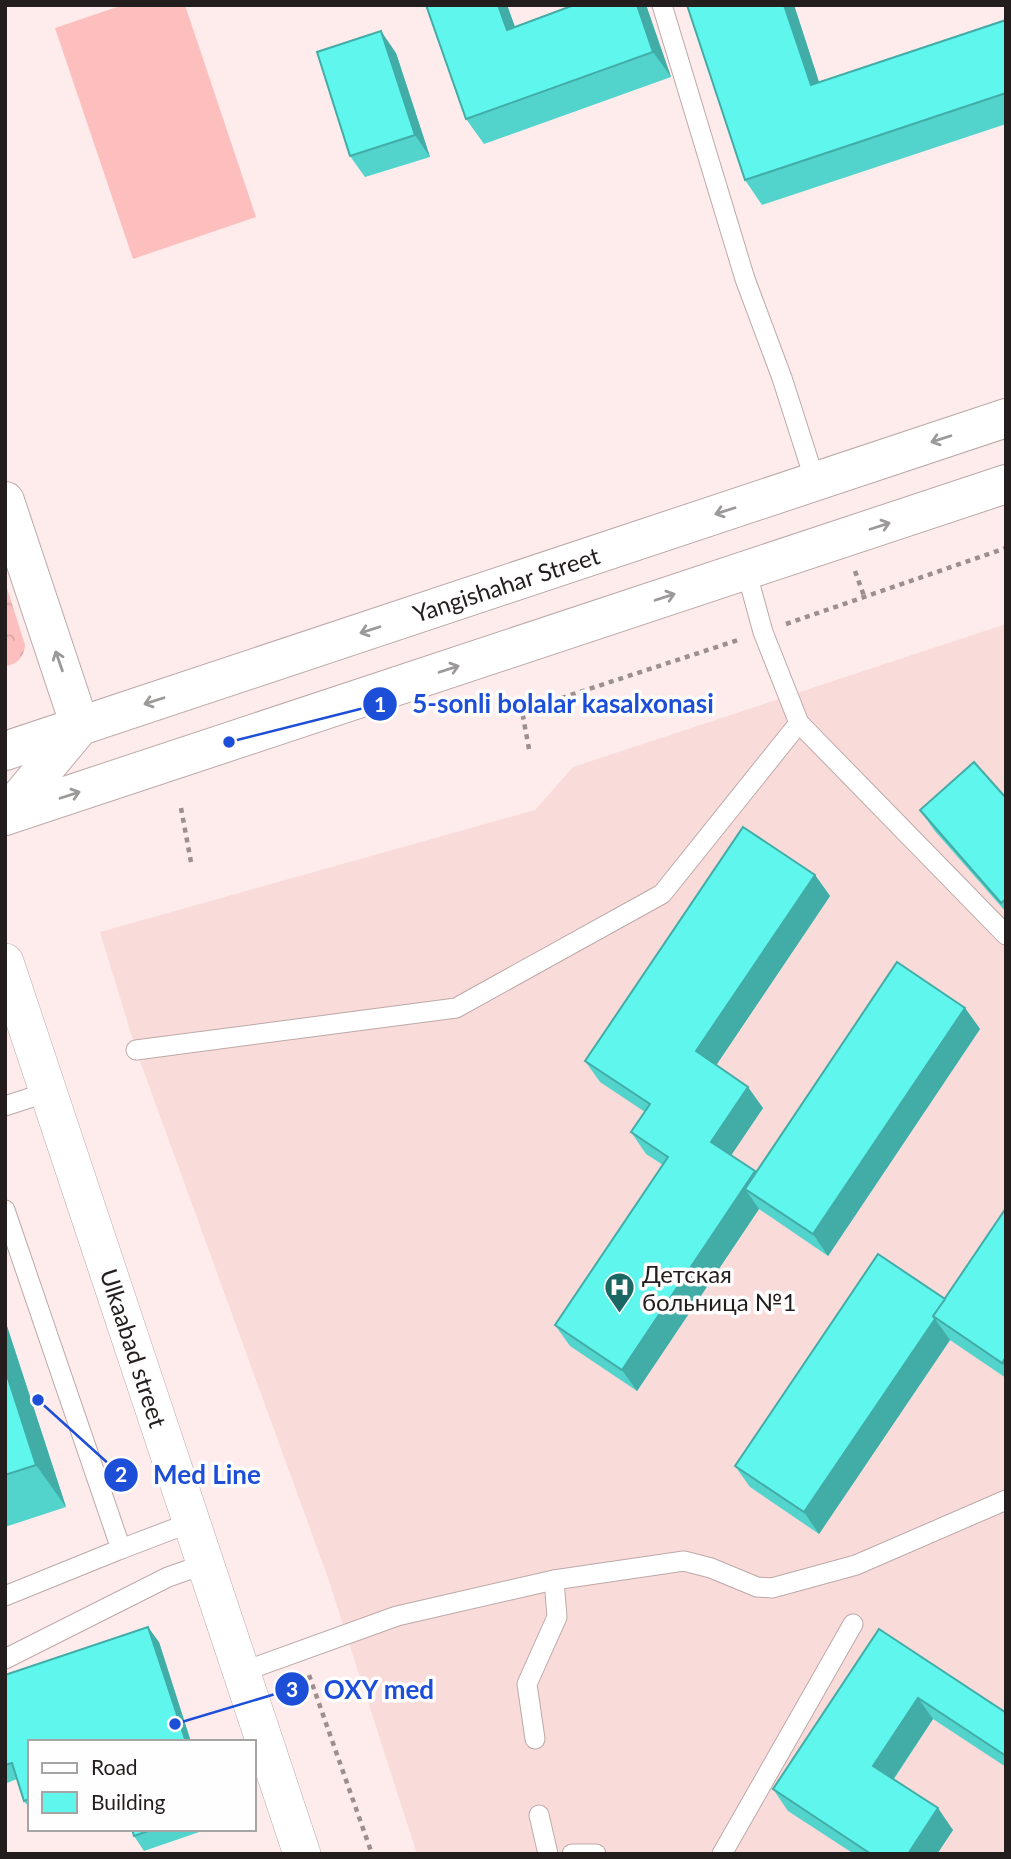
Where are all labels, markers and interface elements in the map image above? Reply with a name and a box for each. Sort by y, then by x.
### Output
one-way arrow [930,433,952,446]
one-way arrow [715,506,737,518]
one-way arrow [869,518,891,531]
street label: Yangishahar Street [409,540,603,628]
one-way arrow [653,590,675,603]
one-way arrow [359,624,381,637]
one-way arrow [52,651,64,673]
one-way arrow [437,662,459,674]
callout: 5-sonli bolalar kasalxonasi [363,681,728,728]
text: 5-sonli bolalar kasalxonasi [412,687,714,719]
text: 1 [374,691,386,716]
one-way arrow [143,696,165,709]
one-way arrow [59,788,81,801]
place label: Детская больница №1 [642,1259,796,1316]
street label: Ulkaabad street [95,1265,173,1431]
hospital icon: Детская больница №1 [602,1270,636,1314]
callout: Med Line [104,1451,275,1498]
text: Med Line [153,1458,261,1490]
text: 2 [115,1461,127,1486]
callout: OXY med [274,1666,449,1713]
text: OXY med [324,1673,434,1705]
text: 3 [286,1676,298,1701]
legend [28,1740,256,1831]
text: Road [91,1754,138,1779]
text: Building [91,1789,166,1814]

